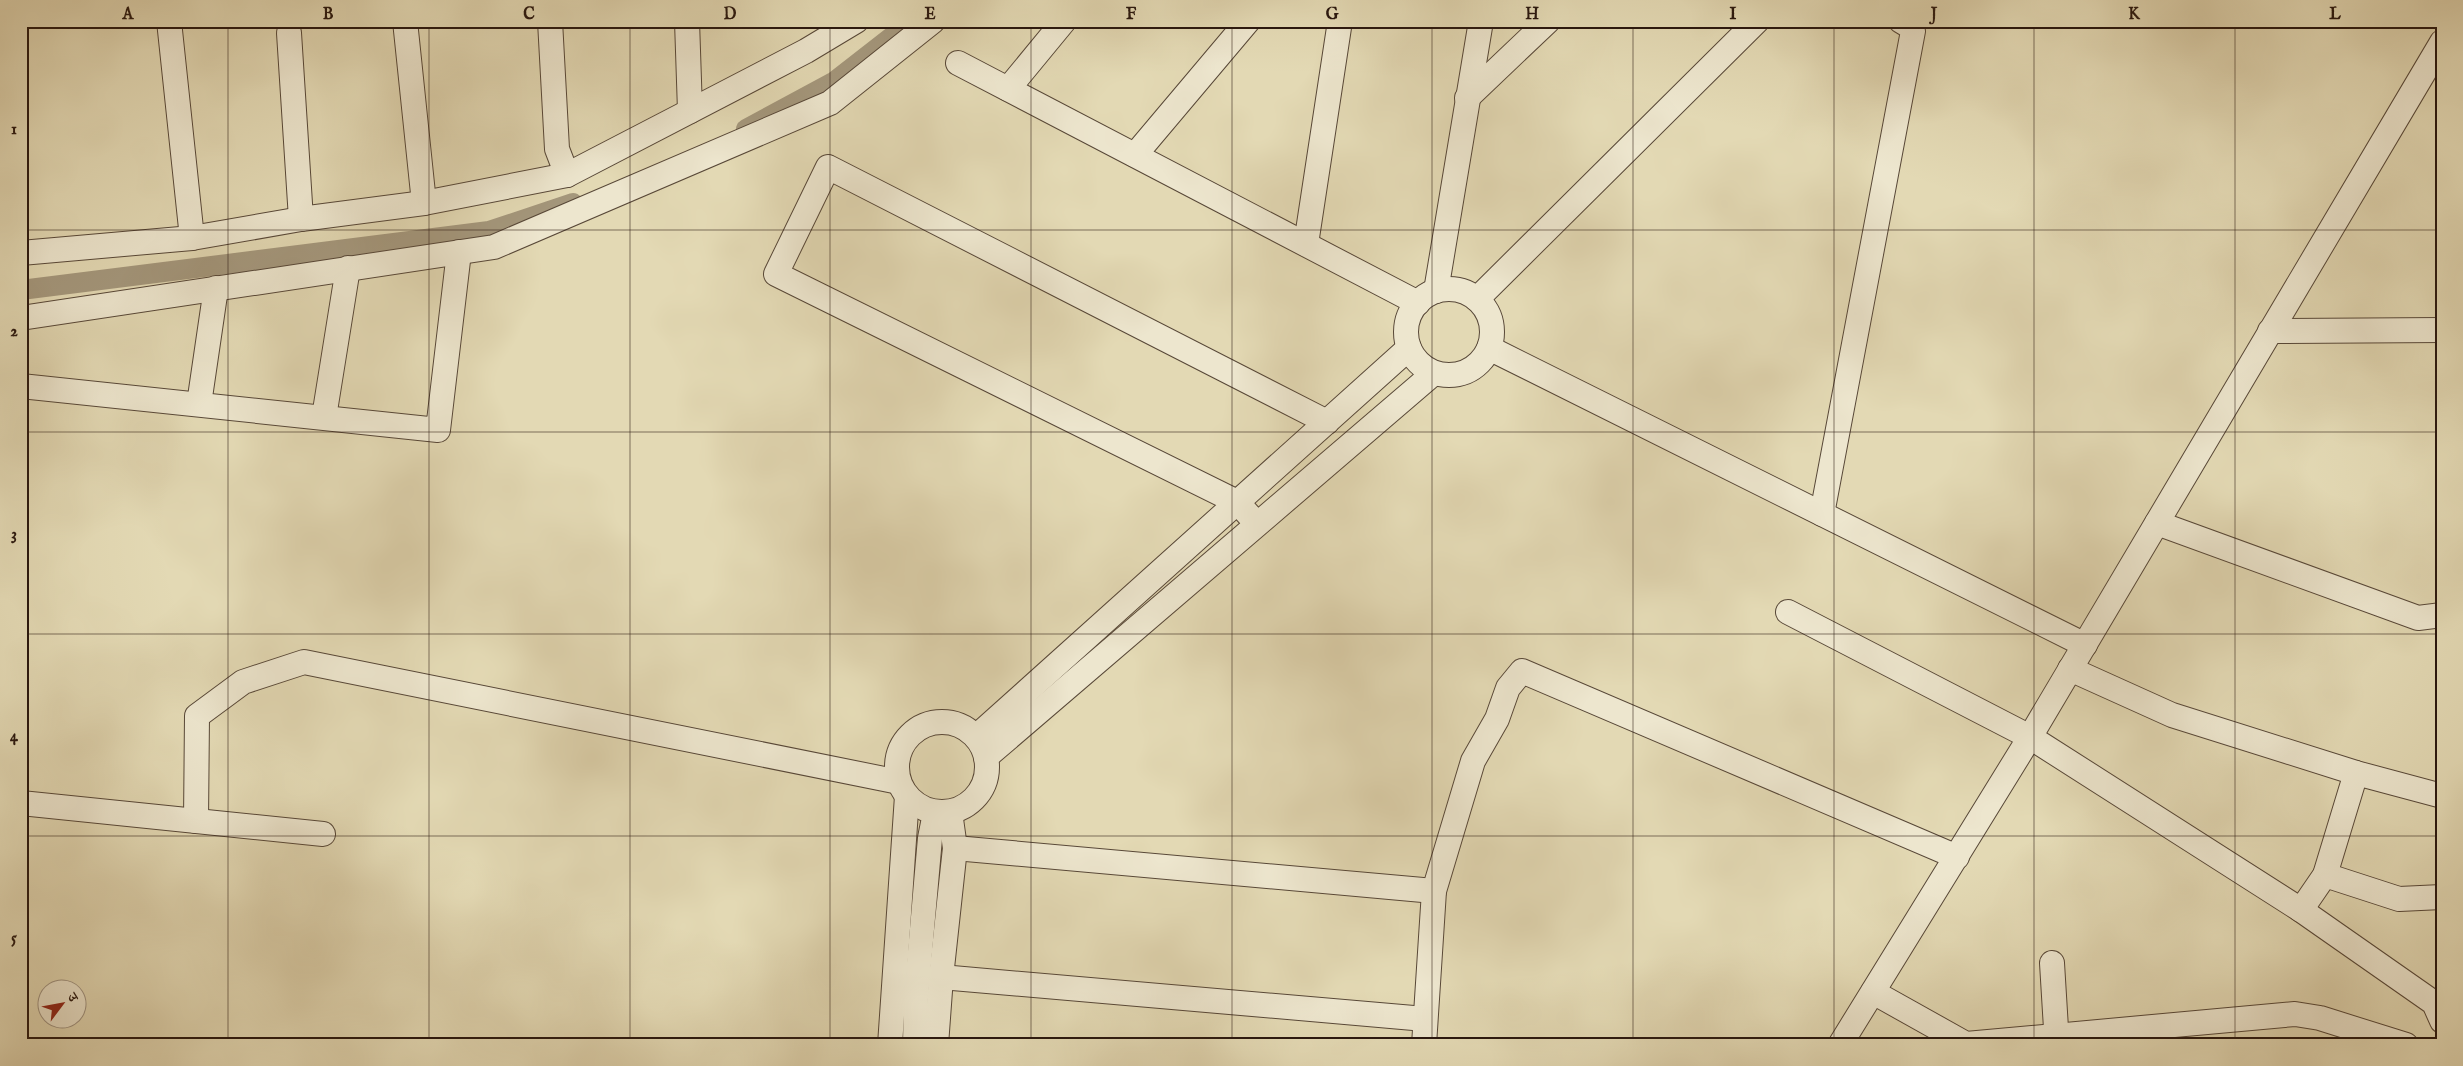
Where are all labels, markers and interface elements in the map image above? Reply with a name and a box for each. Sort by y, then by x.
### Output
text: A [122,5,135,25]
text: B [323,5,334,25]
text: C [523,5,535,25]
text: D [724,5,737,25]
text: E [924,5,936,25]
text: F [1126,5,1137,25]
text: G [1326,5,1339,25]
text: H [1525,5,1539,25]
text: I [1730,5,1737,25]
text: J [1929,5,1938,25]
text: K [2128,5,2141,25]
text: L [2329,5,2341,25]
text: 1 [11,120,17,140]
text: 2 [10,322,18,342]
text: 3 [11,525,17,545]
text: 4 [10,727,19,747]
text: 5 [11,929,17,949]
north arrow [38,978,88,1028]
text: उ [62,989,82,1006]

